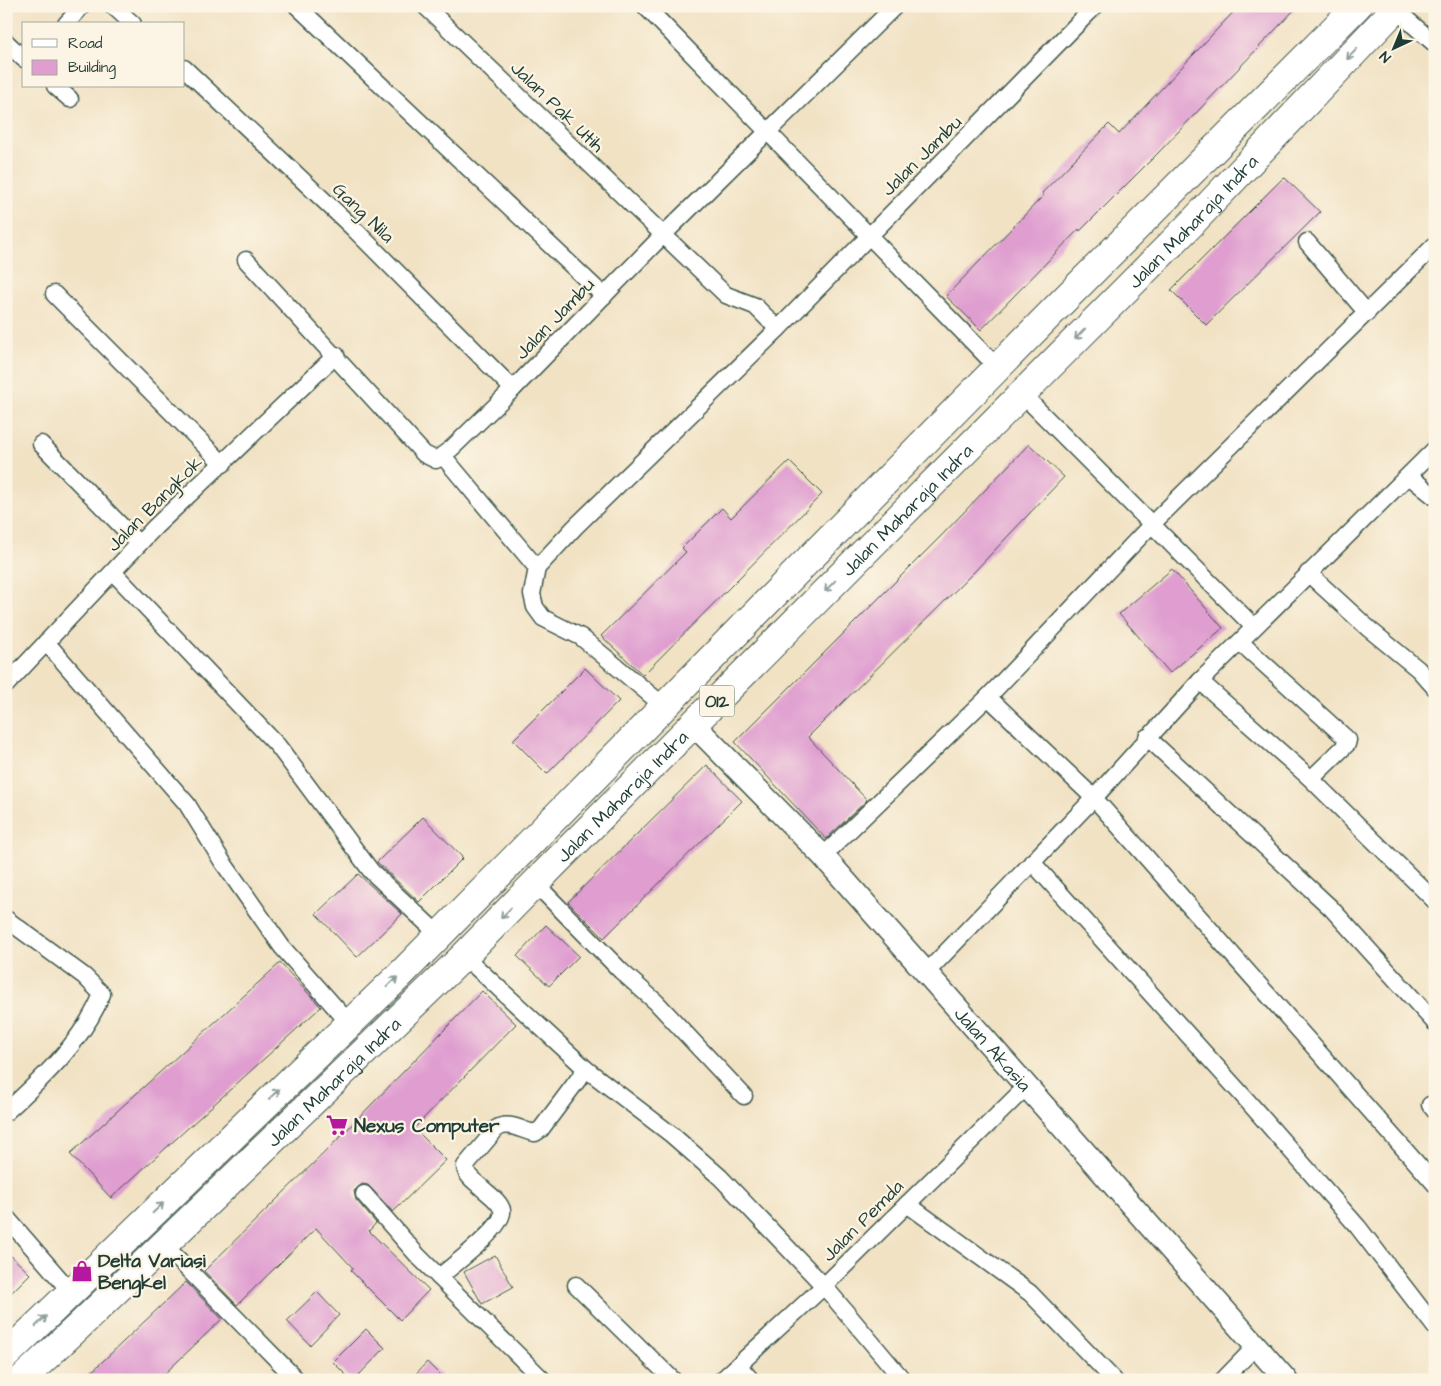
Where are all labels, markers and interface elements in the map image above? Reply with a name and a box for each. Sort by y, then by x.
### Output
legend [22,22,185,88]
north arrow [1368,22,1418,72]
text: Road [68,33,103,54]
text: N [1375,46,1396,67]
one-way arrow [1346,48,1358,61]
street label: Jalan Pak Utih [504,55,610,159]
text: Building [68,57,116,79]
street label: Jalan Jambu [876,109,969,202]
street label: Jalan Maharaja Indra [1122,149,1265,295]
street label: Gang Nila [325,177,400,251]
street label: Jalan Jambu [509,272,601,366]
one-way arrow [1074,328,1086,340]
street label: Jalan Maharaja Indra [836,438,980,583]
street label: Jalan Bangkok [101,450,210,559]
one-way arrow [824,580,836,592]
road number: 012 [700,686,734,716]
street label: Jalan Maharaja Indra [551,724,695,869]
one-way arrow [500,906,512,919]
one-way arrow [386,976,399,988]
street label: Jalan Akasia [947,1001,1037,1098]
street label: Jalan Maharaja Indra [261,1011,408,1154]
one-way arrow [268,1089,280,1101]
supermarket icon: Nexus Computer [324,1112,350,1138]
place label: Nexus Computer [354,1113,500,1140]
street label: Jalan Pemda [816,1174,910,1268]
one-way arrow [152,1202,164,1214]
place label: Delta Variasi Bengkel [98,1248,206,1298]
shop icon: Delta Variasi Bengkel [69,1258,95,1284]
one-way arrow [35,1315,48,1327]

